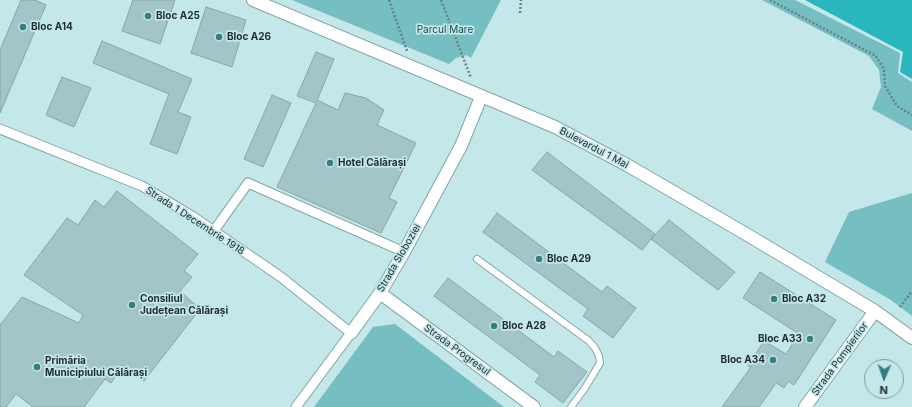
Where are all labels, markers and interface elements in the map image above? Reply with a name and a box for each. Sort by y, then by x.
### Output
place label: Bloc A25 [156,10,200,22]
marker: Bloc A25 [143,11,153,21]
place label: Bloc A14 [31,21,73,33]
marker: Bloc A14 [18,22,28,32]
park label: Parcul Mare [417,24,473,36]
place label: Bloc A26 [227,31,271,43]
marker: Bloc A26 [214,32,224,42]
street label: Bulevardul 1 Mai [557,125,631,171]
place label: Hotel Călărași [338,157,406,169]
marker: Hotel Călărași [325,158,335,168]
street label: Strada 1 Decembrie 1918 [143,185,247,257]
street label: Strada Sloboziei [375,222,423,294]
place label: Bloc A29 [547,253,591,265]
marker: Bloc A29 [534,254,544,264]
place label: Consiliul Județean Călărași [140,293,228,316]
place label: Bloc A32 [782,293,826,305]
marker: Bloc A32 [769,294,779,304]
marker: Consiliul Județean Călărași [127,300,137,310]
place label: Bloc A28 [502,320,546,332]
street label: Strada Pompierilor [809,320,871,398]
marker: Bloc A28 [489,321,499,331]
street label: Strada Progresul [422,322,492,378]
place label: Bloc A33 [758,333,802,345]
marker: Bloc A33 [805,334,815,344]
place label: Bloc A34 [721,354,765,366]
place label: Primăria Municipiului Călărași [45,355,147,378]
marker: Bloc A34 [768,355,778,365]
north arrow [864,359,904,399]
marker: Primăria Municipiului Călărași [32,362,42,372]
text: N [879,383,888,397]

